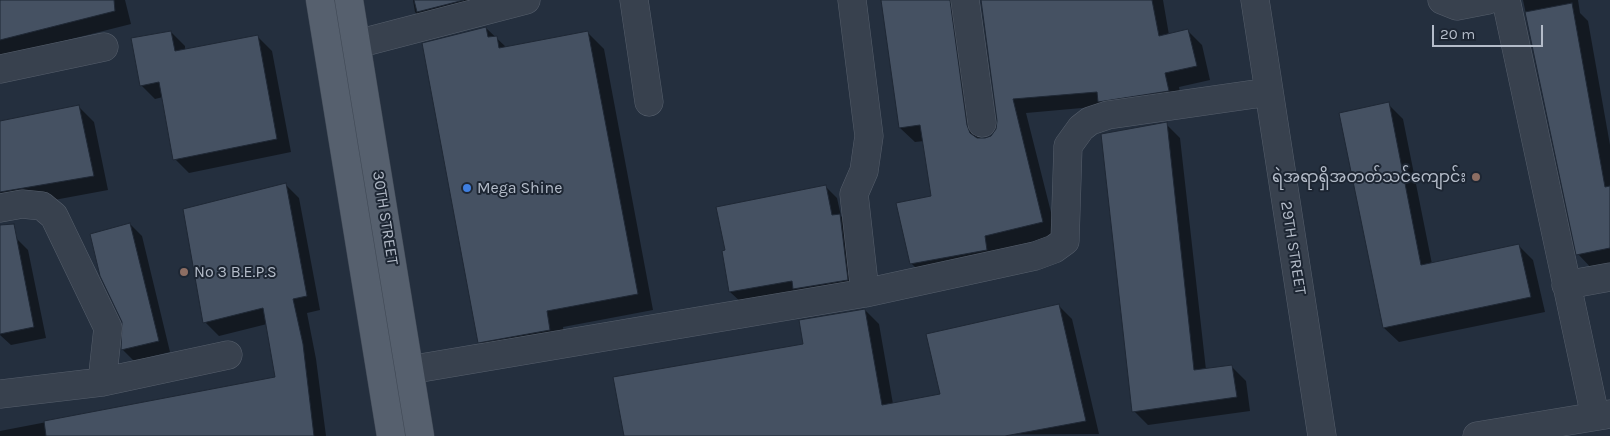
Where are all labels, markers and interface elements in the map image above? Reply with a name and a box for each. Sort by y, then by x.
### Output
scale bar [1435,15,1546,47]
text: 20 m [1440,25,1475,43]
place label: ရဲအရာရှိအတတ်သင်ကျောင်း [1272,167,1466,187]
street label: 30TH STREET [368,170,402,266]
marker: ရဲအရာရှိအတတ်သင်ကျောင်း [1470,171,1482,183]
place label: Mega Shine [477,178,562,198]
marker: Mega Shine [461,182,473,194]
street label: 29TH STREET [1276,200,1310,296]
place label: No 3 B.E.P.S [194,262,277,282]
marker: No 3 B.E.P.S [178,266,190,278]

